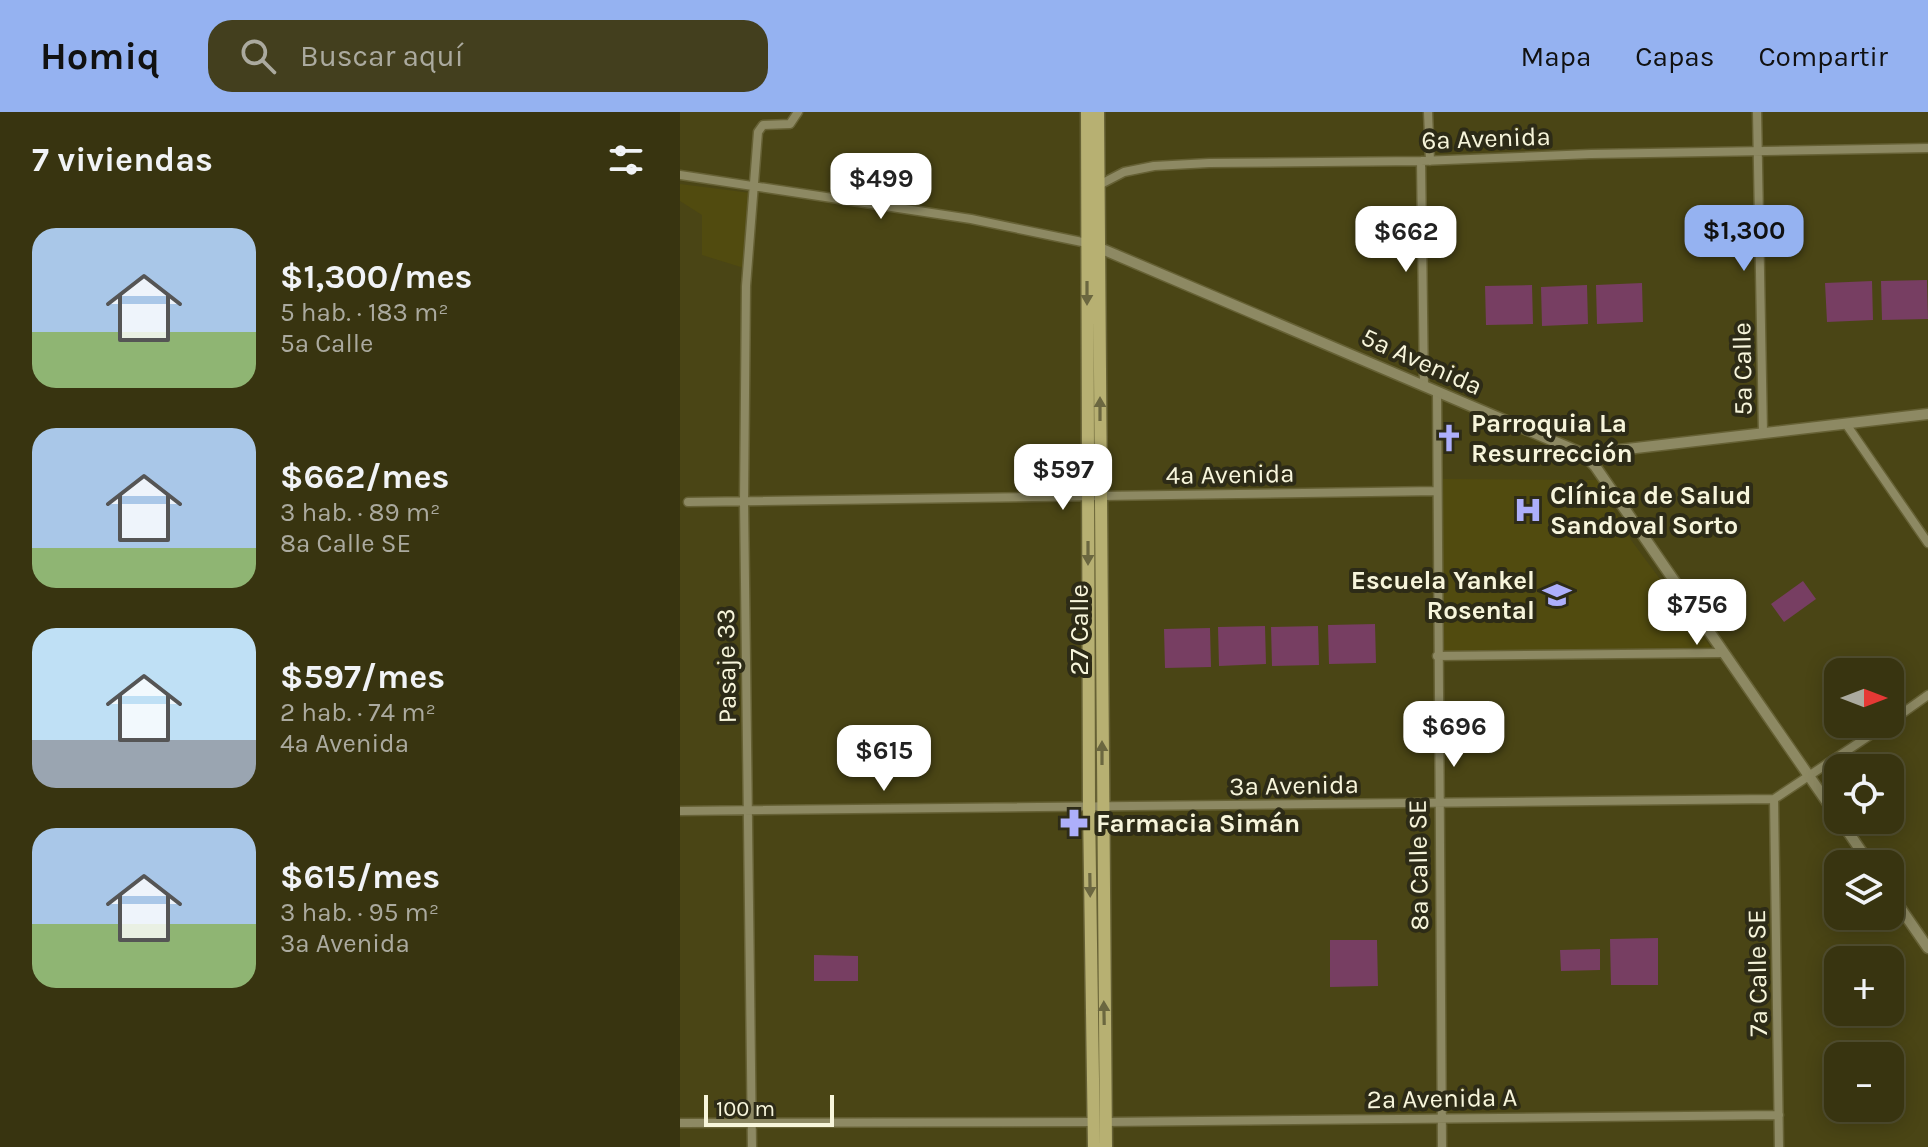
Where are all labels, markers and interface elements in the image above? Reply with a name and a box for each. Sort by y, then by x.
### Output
search box [208,20,768,92]
text: Homiq [40,34,160,79]
icon: search [236,34,280,78]
text: Buscar aquí [300,38,464,74]
text: Mapa [1520,40,1591,73]
text: Capas [1635,40,1714,73]
text: Compartir [1758,40,1888,73]
street label: 6a Avenida [1421,121,1551,156]
icon: filters [604,138,648,182]
text: 7 viviendas [32,140,213,180]
pin: $499 [834,153,928,221]
text: $499 [848,163,914,194]
pin: $1,300 [1679,205,1809,273]
pin: $662 [1359,206,1453,274]
text: $1,300 [1703,215,1785,246]
text: $662 [1373,216,1439,247]
text: $1,300/mes [280,257,473,297]
icon: home [96,260,192,356]
one-way arrow [1081,281,1093,306]
text: 5 hab. · 183 m² [280,297,449,328]
street label: 5a Avenida [1357,321,1487,402]
street label: 5a Calle [1726,322,1759,416]
text: 5a Calle [280,328,373,359]
one-way arrow [1094,396,1106,421]
place label: Parroquia La Resurrección [1471,408,1633,469]
church icon: Parroquia La Resurrección [1434,423,1464,453]
pin: $597 [1016,444,1110,512]
text: $597 [1032,454,1094,485]
text: $662/mes [280,457,450,497]
street label: 4a Avenida [1165,458,1295,491]
icon: home [96,460,192,556]
place label: Clínica de Salud Sandoval Sorto [1550,480,1752,541]
hospital icon: Clínica de Salud Sandoval Sorto [1513,495,1543,525]
text: 3 hab. · 89 m² [280,497,441,528]
text: 8a Calle SE [280,528,411,559]
one-way arrow [1082,541,1094,566]
place label: Escuela Yankel Rosental [1351,565,1535,626]
pin: $756 [1650,579,1744,647]
school or university icon: Escuela Yankel Rosental [1542,580,1572,610]
street label: 27 Calle [1064,584,1095,676]
text: $756 [1666,589,1728,620]
street label: Pasaje 33 [710,608,743,724]
text: $597/mes [280,657,445,697]
north arrow [1824,658,1904,738]
map controls [1824,658,1904,1122]
icon: home [96,660,192,756]
text: 2 hab. · 74 m² [280,697,436,728]
pin: $696 [1407,701,1501,769]
text: $696 [1421,711,1487,742]
pin: $615 [837,725,931,793]
text: 4a Avenida [280,728,409,759]
text: $615 [855,735,913,766]
one-way arrow [1096,740,1108,765]
button: locate [1824,754,1904,834]
street label: 3a Avenida [1229,769,1359,802]
street label: 8a Calle SE [1402,799,1435,931]
pharmacy icon: Farmacia Simán [1059,808,1089,838]
place label: Farmacia Simán [1096,808,1300,839]
button: layers [1824,850,1904,930]
text: $615/mes [280,857,440,897]
icon: home [96,860,192,956]
one-way arrow [1084,873,1096,898]
text: 3 hab. · 95 m² [280,897,439,928]
street label: 7a Calle SE [1741,909,1774,1037]
text: 3a Avenida [280,928,410,959]
button: + [1824,946,1904,1026]
one-way arrow [1098,1000,1111,1025]
button: − [1824,1042,1904,1122]
street label: 2a Avenida A [1366,1082,1518,1115]
scale bar [704,1091,834,1127]
text: 100 m [716,1096,775,1122]

